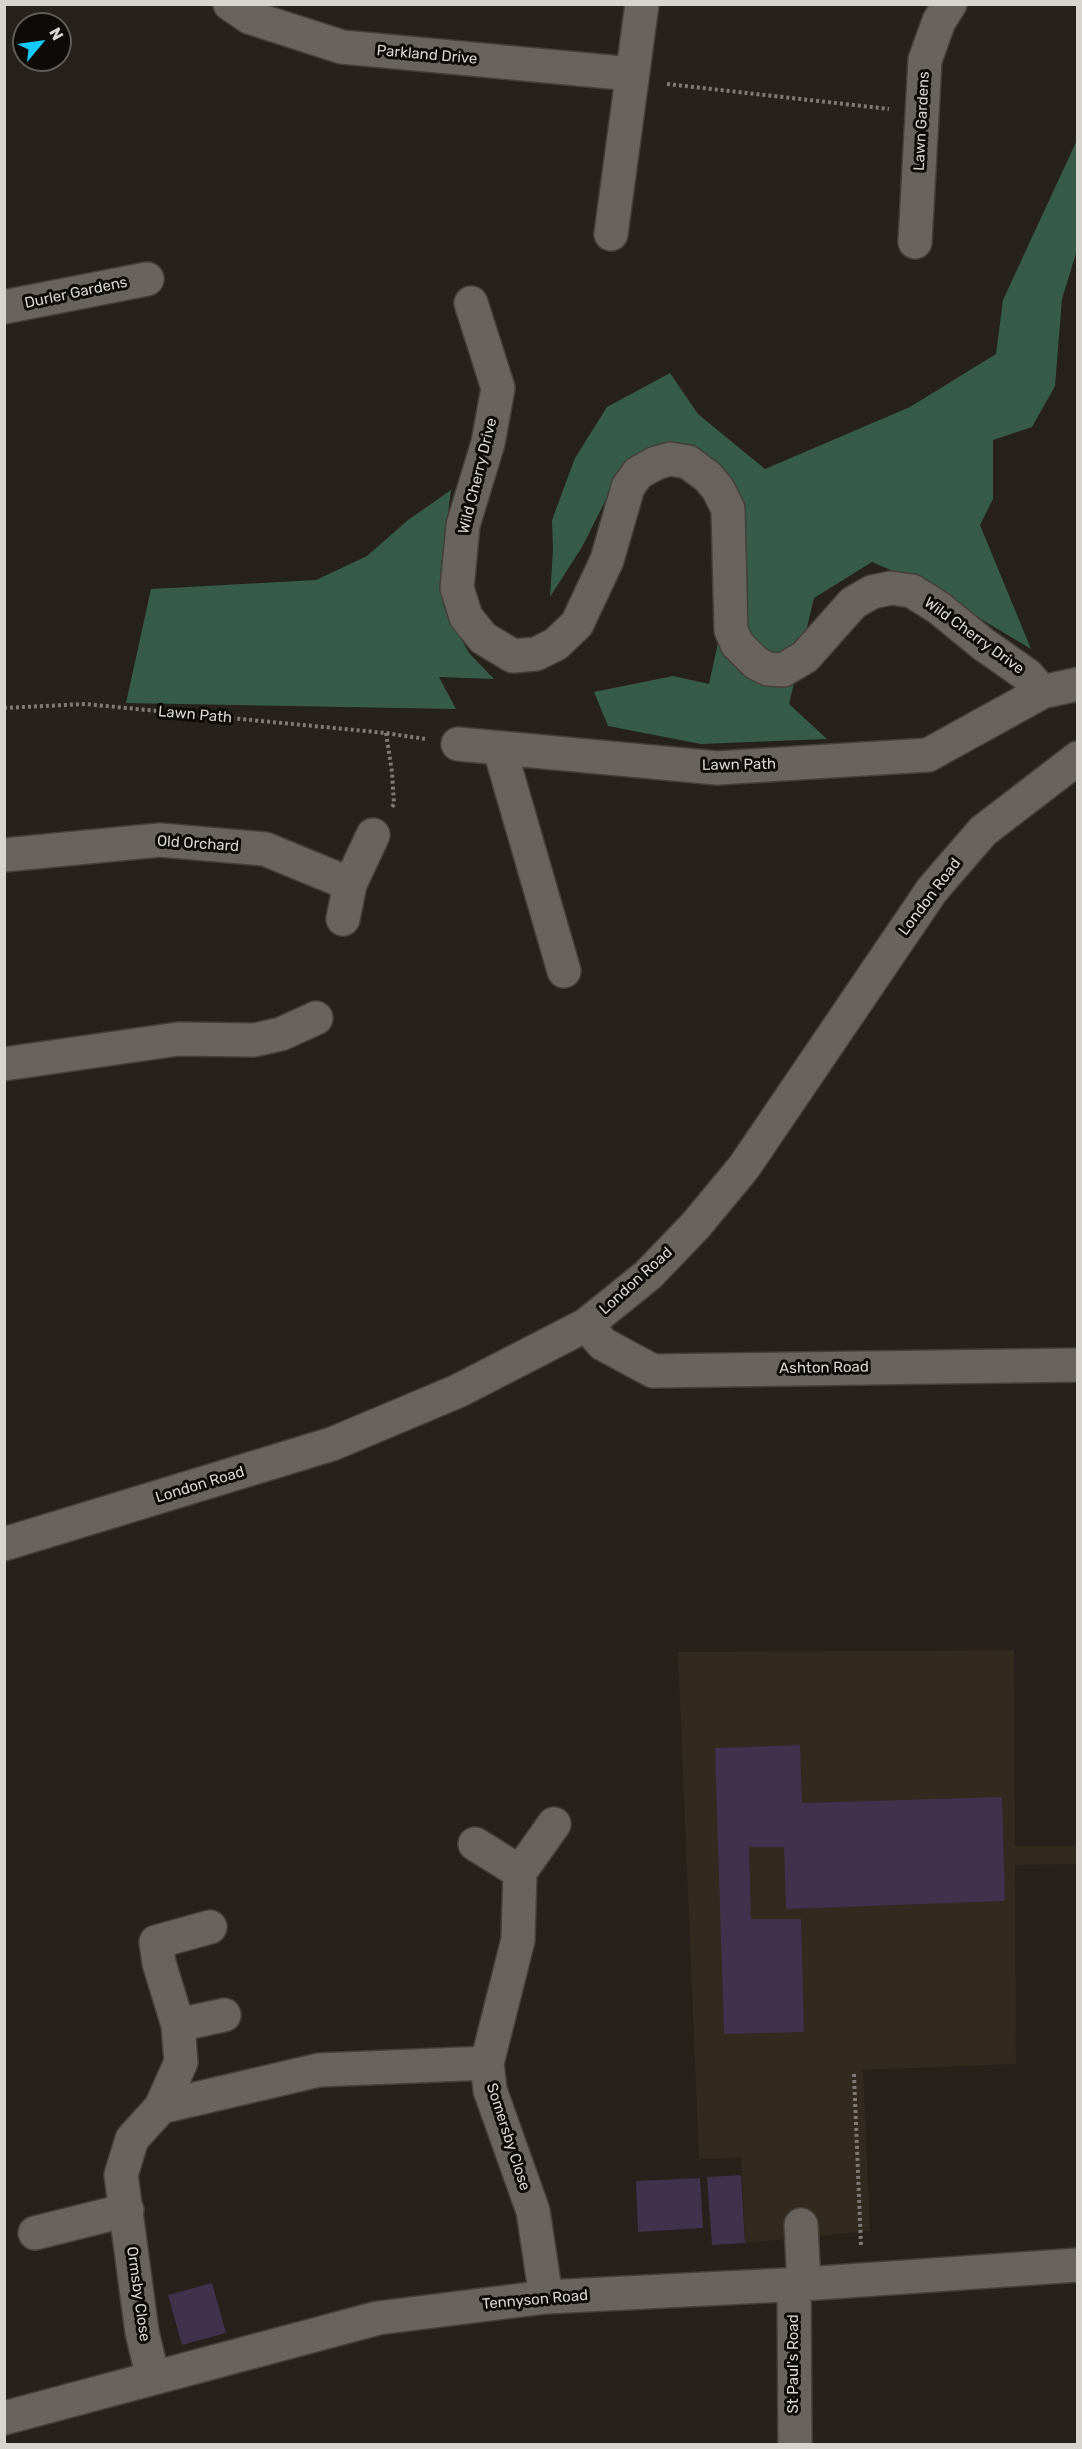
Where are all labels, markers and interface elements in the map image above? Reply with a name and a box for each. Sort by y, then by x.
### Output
north arrow [12,12,72,72]
text: N [45,24,68,44]
street label: Parkland Drive [376,42,478,68]
street label: Lawn Gardens [910,71,934,171]
street label: Durler Gardens [23,273,129,313]
street label: Wild Cherry Drive [455,416,501,536]
street label: Wild Cherry Drive [921,594,1027,678]
street label: Lawn Path [157,703,233,727]
street label: Lawn Path [702,755,776,775]
street label: Old Orchard [156,832,240,856]
street label: London Road [895,855,965,939]
street label: London Road [596,1244,676,1318]
street label: Ashton Road [779,1358,869,1378]
street label: London Road [153,1463,247,1507]
street label: Somersby Close [482,2081,534,2193]
street label: Ormsby Close [122,2245,154,2343]
street label: Tennyson Road [481,2286,589,2314]
street label: St Paul's Road [785,2314,803,2414]

